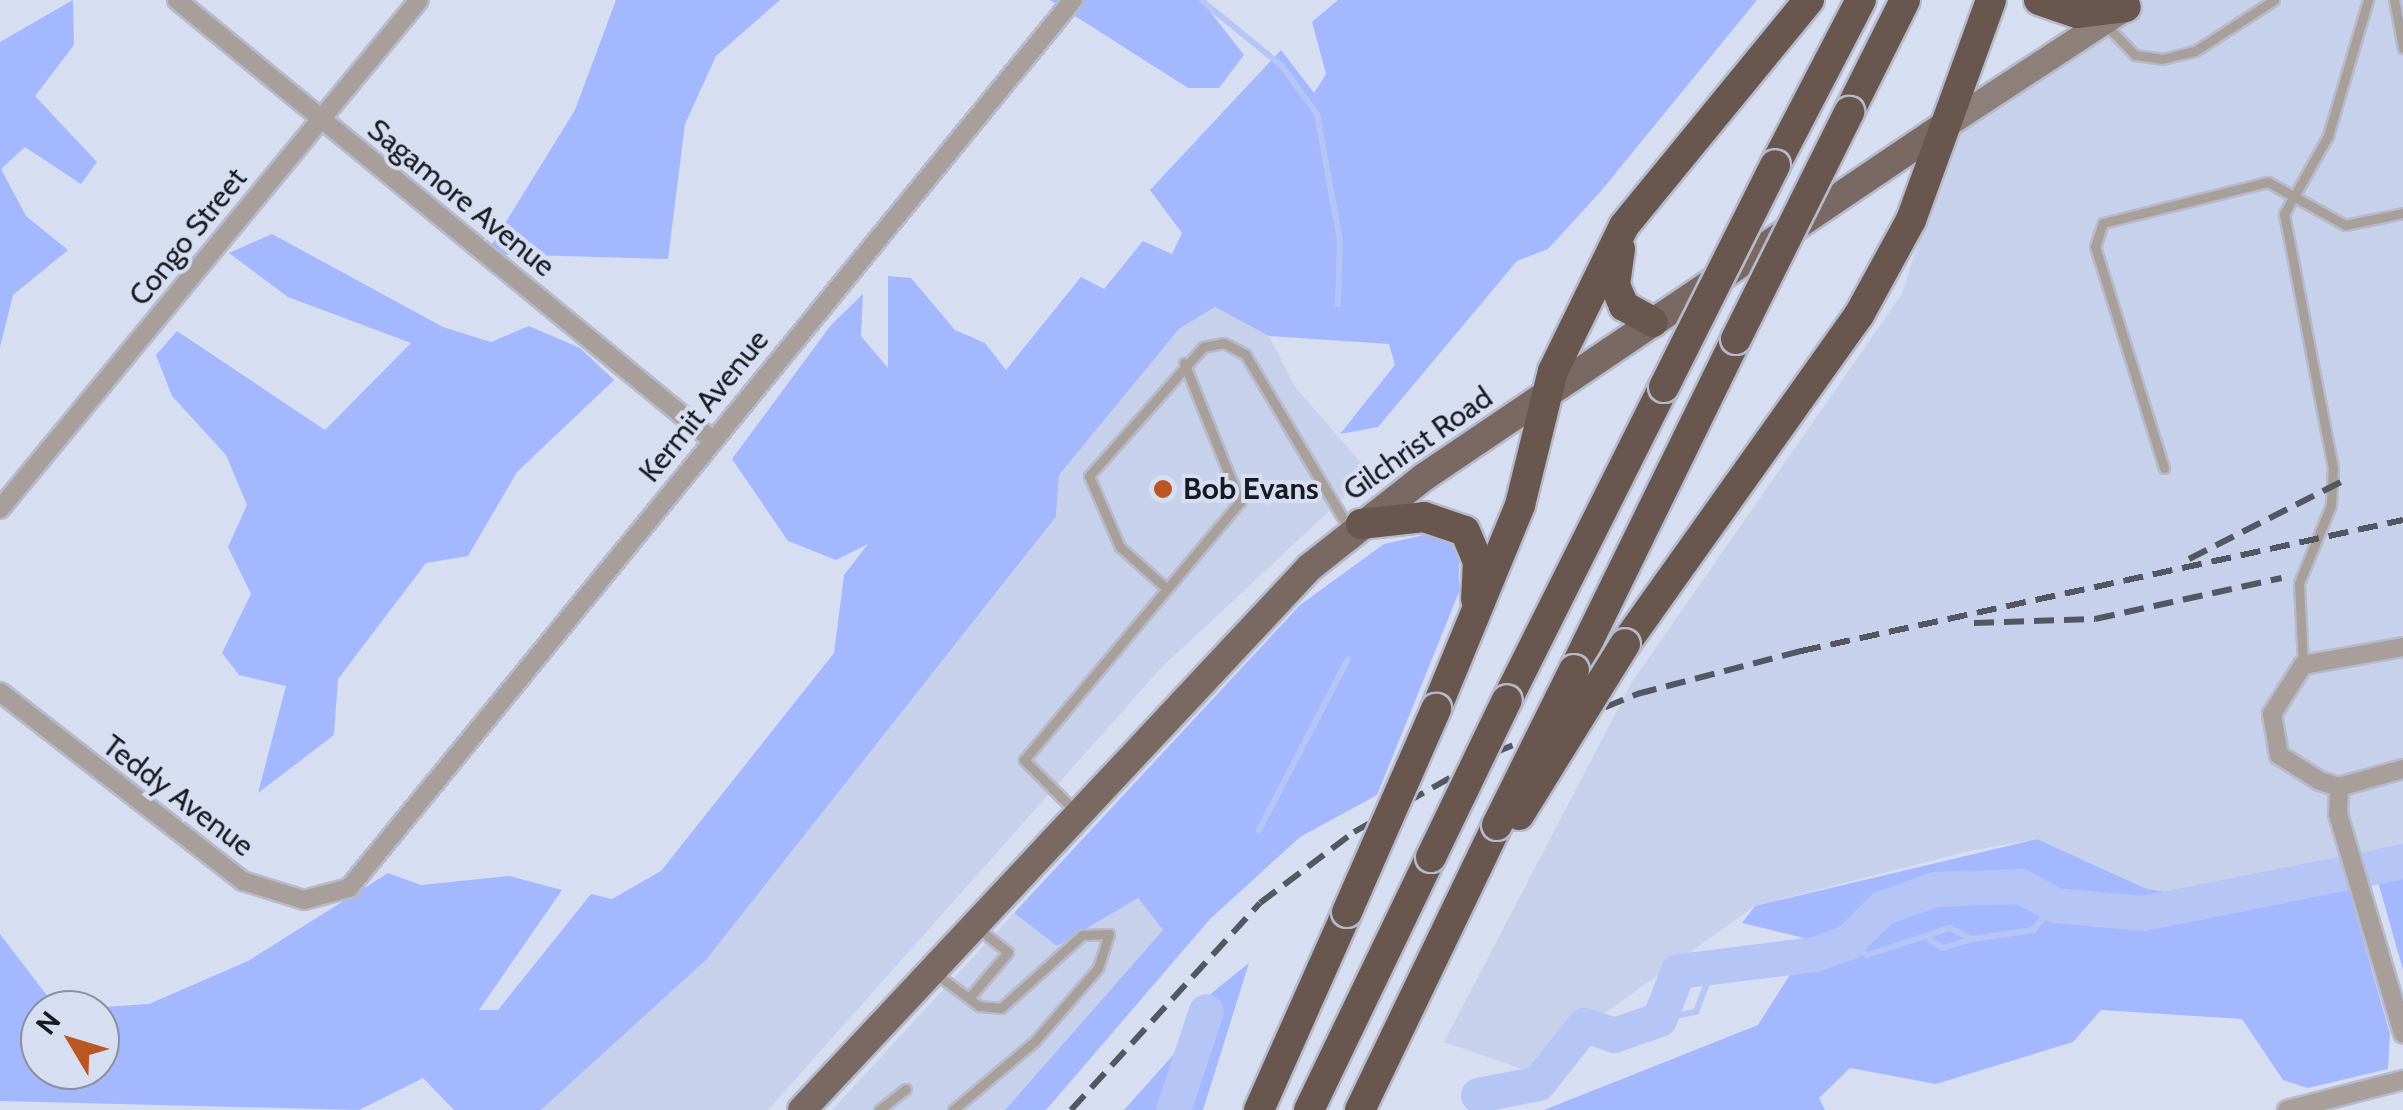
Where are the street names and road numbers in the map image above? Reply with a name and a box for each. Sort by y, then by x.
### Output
street label: Sagamore Avenue [360,112,562,284]
street label: Congo Street [122,161,254,313]
street label: Kermit Avenue [632,323,776,489]
street label: Gilchrist Road [1337,380,1499,508]
street label: Teddy Avenue [96,728,260,864]

